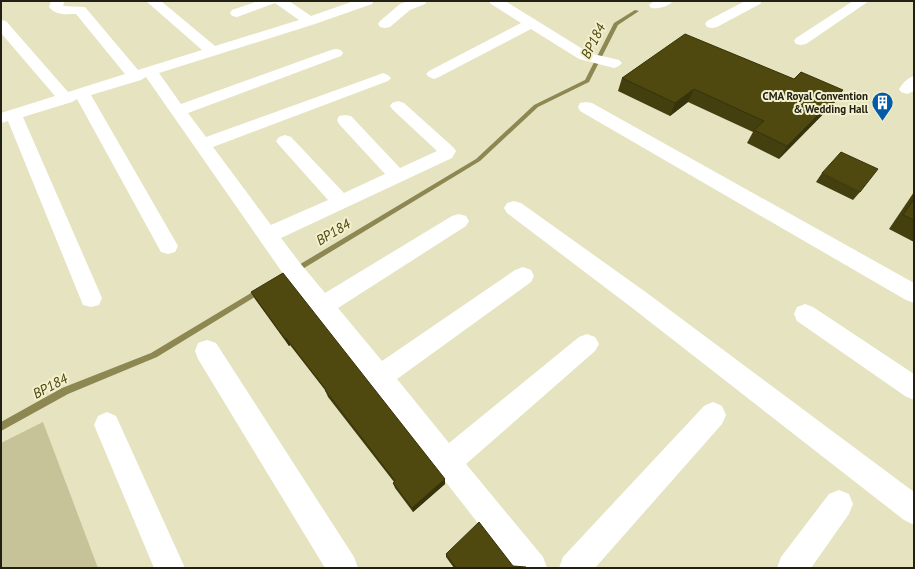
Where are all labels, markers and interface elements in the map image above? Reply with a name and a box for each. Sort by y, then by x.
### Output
water label: BP184 [577,20,610,62]
place label: CMA Royal Convention & Wedding Hall [763,89,869,116]
building icon: CMA Royal Convention & Wedding Hall [870,89,896,122]
water label: BP184 [312,214,354,249]
water label: BP184 [29,369,71,403]

